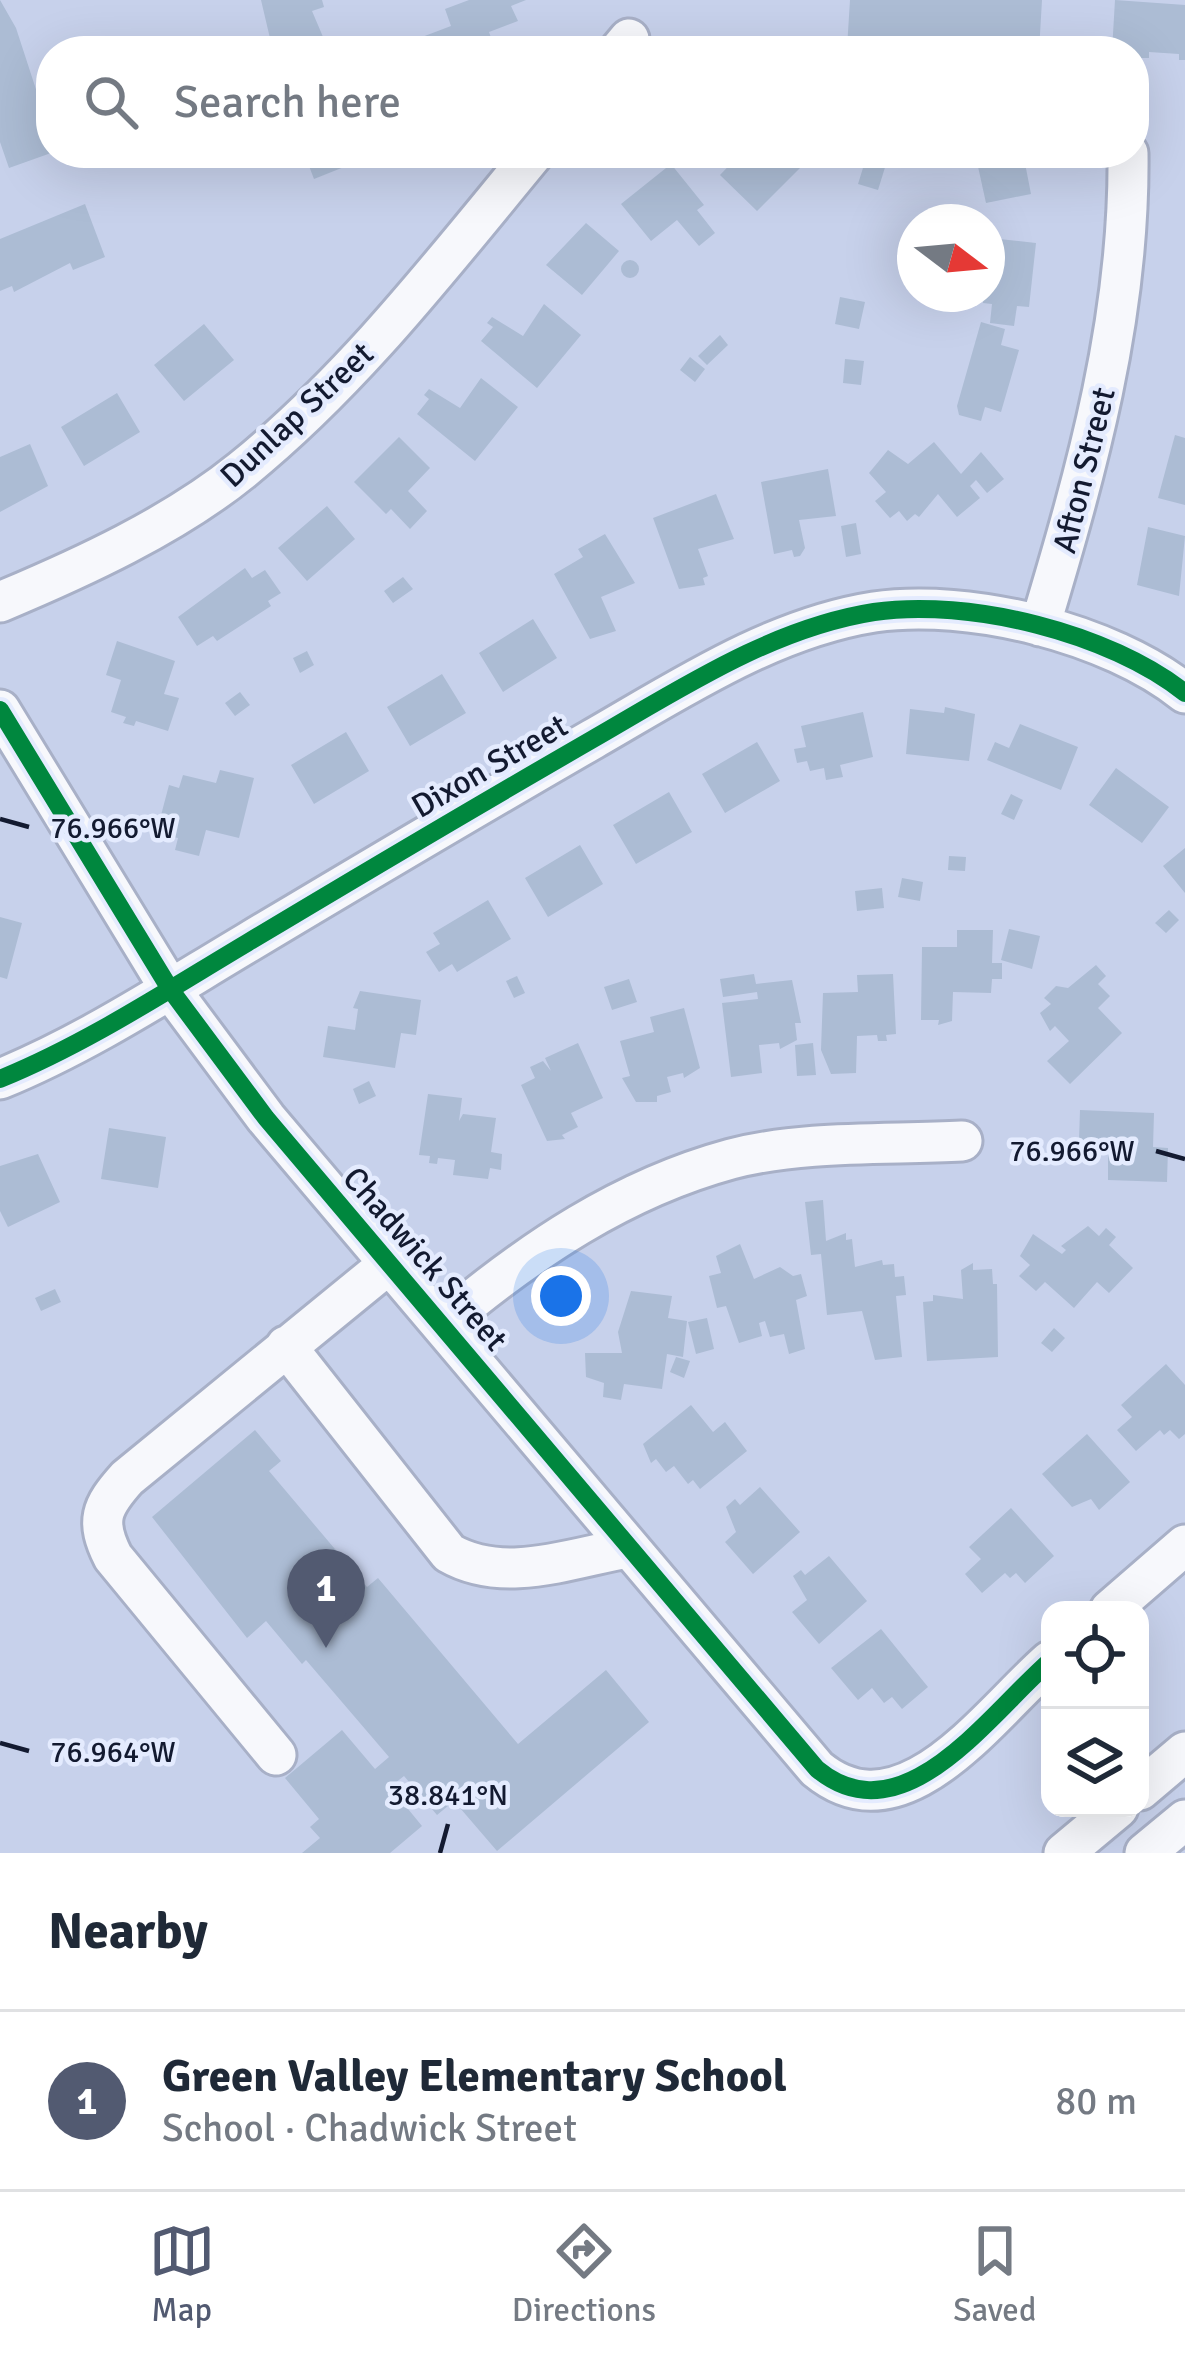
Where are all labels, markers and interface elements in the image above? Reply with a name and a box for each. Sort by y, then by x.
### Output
search box [36,36,1149,168]
icon: search [78,69,144,135]
text: Search here [174,75,401,130]
north arrow [897,204,1005,312]
street label: Dunlap Street [212,334,382,496]
street label: Afton Street [1044,383,1125,557]
street label: Dixon Street [405,705,575,827]
text: 76.966°W [50,810,176,847]
text: 76.966°W [1009,1133,1135,1170]
street label: Chadwick Street [334,1159,516,1359]
your location [531,1266,591,1326]
pin: 1 [287,1549,365,1648]
map controls [1041,1601,1149,1817]
button: locate [1041,1601,1149,1709]
button: layers [1041,1709,1149,1817]
text: 76.964°W [50,1734,176,1771]
text: 38.841°N [388,1777,508,1814]
text: Nearby [48,1900,208,1963]
text: Green Valley Elementary School [162,2049,787,2104]
text: 1 [76,2077,98,2125]
text: 80 m [1055,2077,1137,2125]
text: School · Chadwick Street [162,2104,577,2152]
tab: Map [149,2218,215,2331]
tab: Directions [512,2218,656,2331]
tab: Saved [953,2218,1036,2331]

